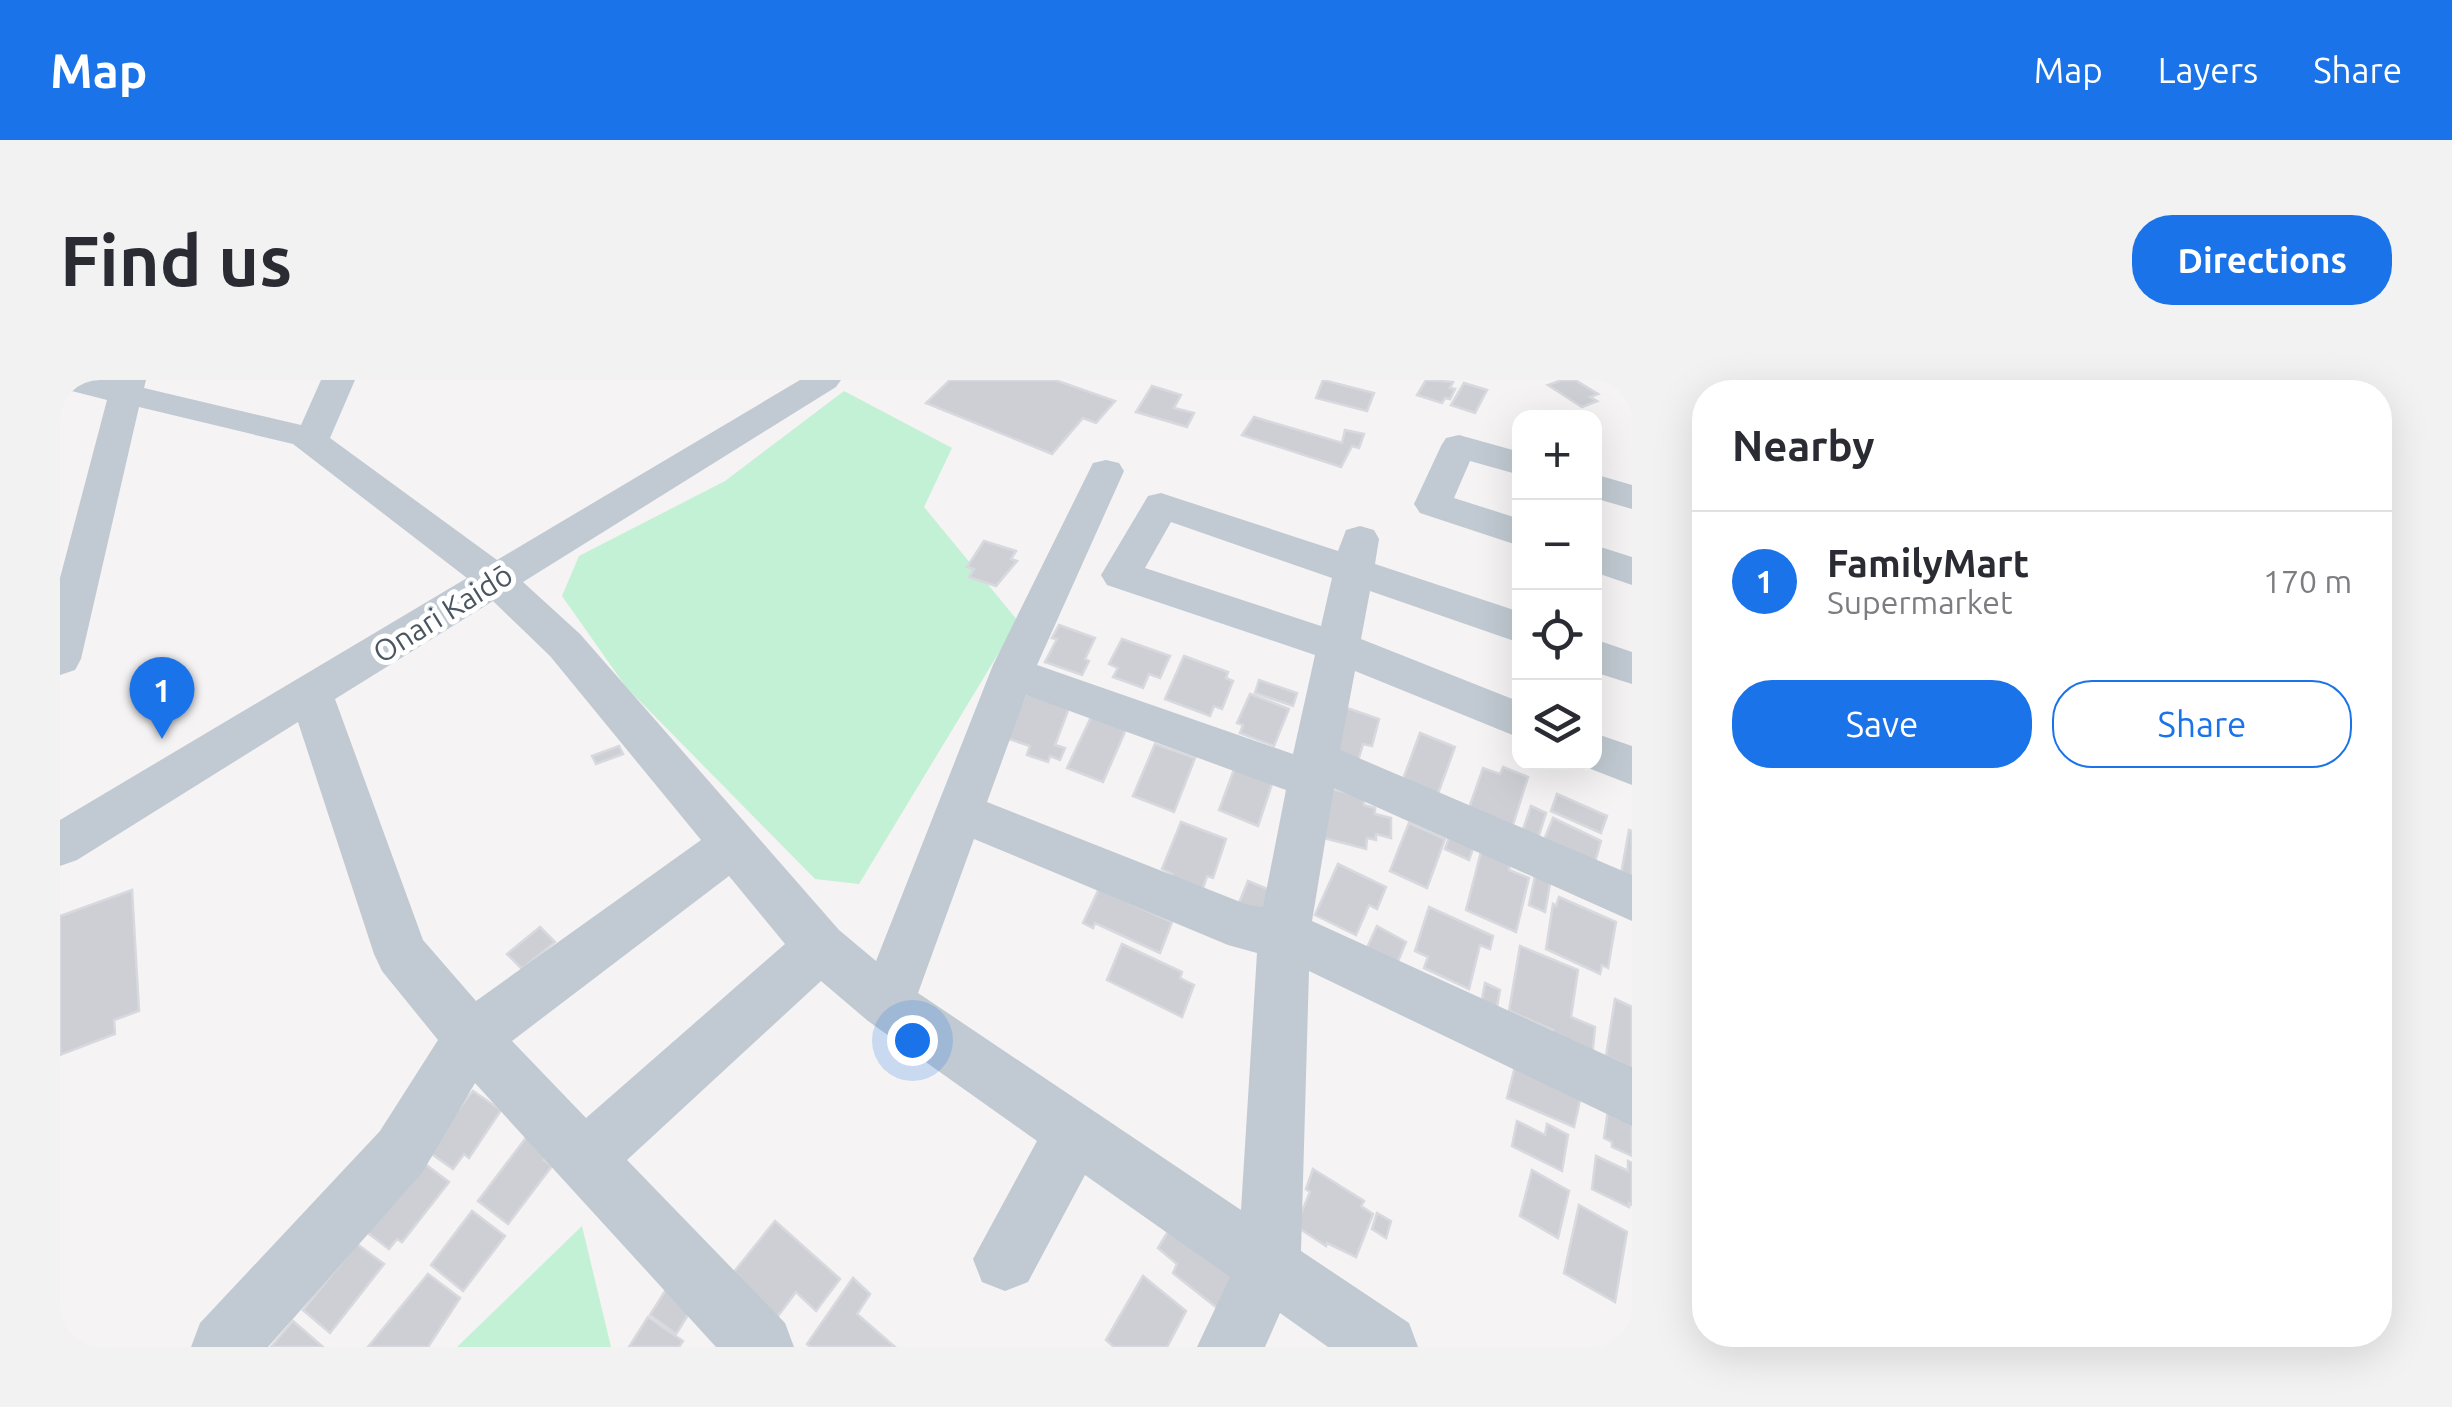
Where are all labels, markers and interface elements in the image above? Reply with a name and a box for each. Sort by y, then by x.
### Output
text: Map [50,43,148,97]
text: Map [2034,50,2103,90]
text: Layers [2158,50,2258,90]
text: Share [2313,50,2402,90]
button: Directions [2132,215,2392,305]
text: Find us [60,221,292,299]
map controls [1512,410,1602,770]
button: + [1512,410,1602,500]
text: Nearby [1732,422,1875,469]
button: − [1512,500,1602,590]
text: FamilyMart [1827,542,2029,584]
street label: Onari Kaidō [367,557,518,669]
text: 1 [1755,563,1774,599]
text: 170 m [2263,563,2352,599]
text: Supermarket [1827,584,2013,620]
button: locate [1512,590,1602,680]
pin: 1 [130,656,194,739]
button: layers [1512,680,1602,770]
button: Save [1732,680,2032,768]
button: Share [2052,680,2352,768]
your location [887,1015,938,1066]

